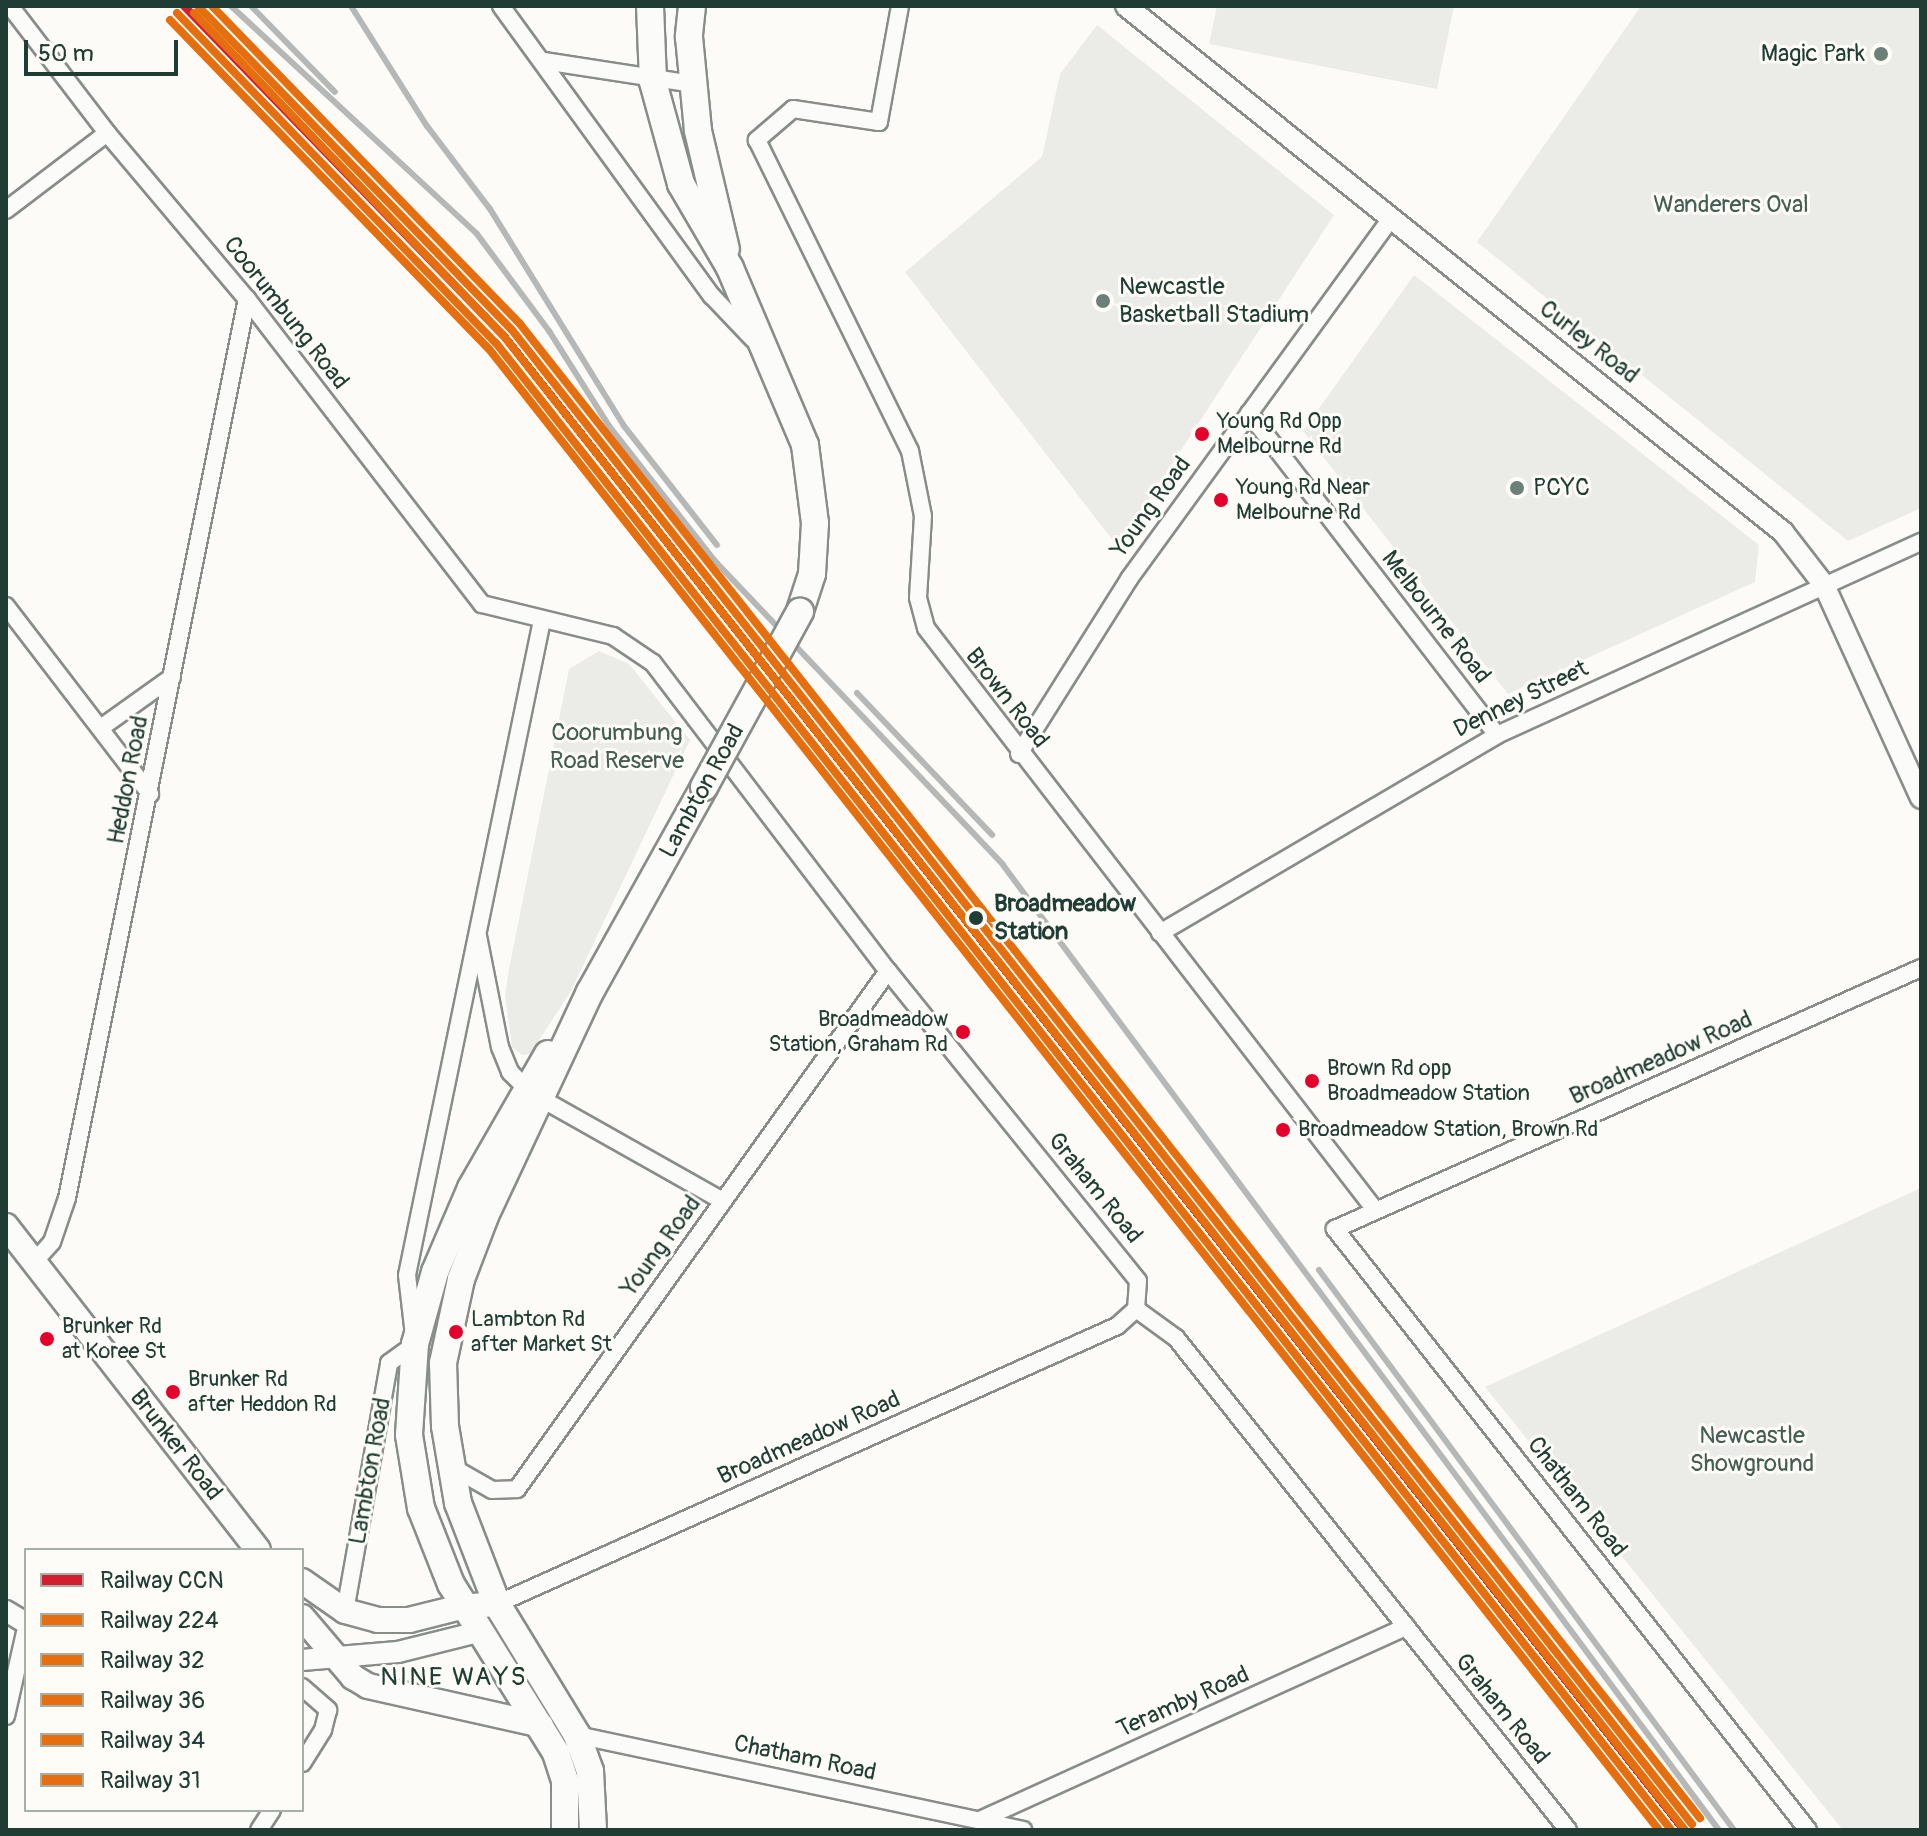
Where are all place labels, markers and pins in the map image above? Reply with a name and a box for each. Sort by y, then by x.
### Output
place label: Magic Park [1761,40,1865,68]
marker: Magic Park [1872,45,1890,63]
place label: Newcastle Basketball Stadium [1119,273,1309,329]
marker: Newcastle Basketball Stadium [1094,292,1112,310]
place label: Young Rd Opp Melbourne Rd [1217,408,1342,460]
marker: Young Rd Opp Melbourne Rd [1194,426,1210,442]
place label: Young Rd Near Melbourne Rd [1236,474,1370,526]
place label: PCYC [1533,474,1590,502]
marker: PCYC [1508,479,1526,497]
marker: Young Rd Near Melbourne Rd [1213,492,1229,508]
place label: Broadmeadow Station [994,890,1136,946]
marker: Broadmeadow Station [965,907,987,929]
place label: Broadmeadow Station, Graham Rd [769,1006,948,1058]
marker: Broadmeadow Station, Graham Rd [955,1024,971,1040]
place label: Brown Rd opp Broadmeadow Station [1327,1055,1530,1106]
marker: Brown Rd opp Broadmeadow Station [1304,1073,1320,1089]
place label: Broadmeadow Station, Brown Rd [1298,1117,1598,1143]
marker: Broadmeadow Station, Brown Rd [1275,1122,1291,1138]
place label: Lambton Rd after Market St [471,1306,612,1358]
place label: Brunker Rd at Koree St [62,1313,166,1364]
marker: Lambton Rd after Market St [448,1324,464,1340]
marker: Brunker Rd at Koree St [39,1331,55,1347]
place label: Brunker Rd after Heddon Rd [188,1366,337,1418]
marker: Brunker Rd after Heddon Rd [165,1384,181,1400]

